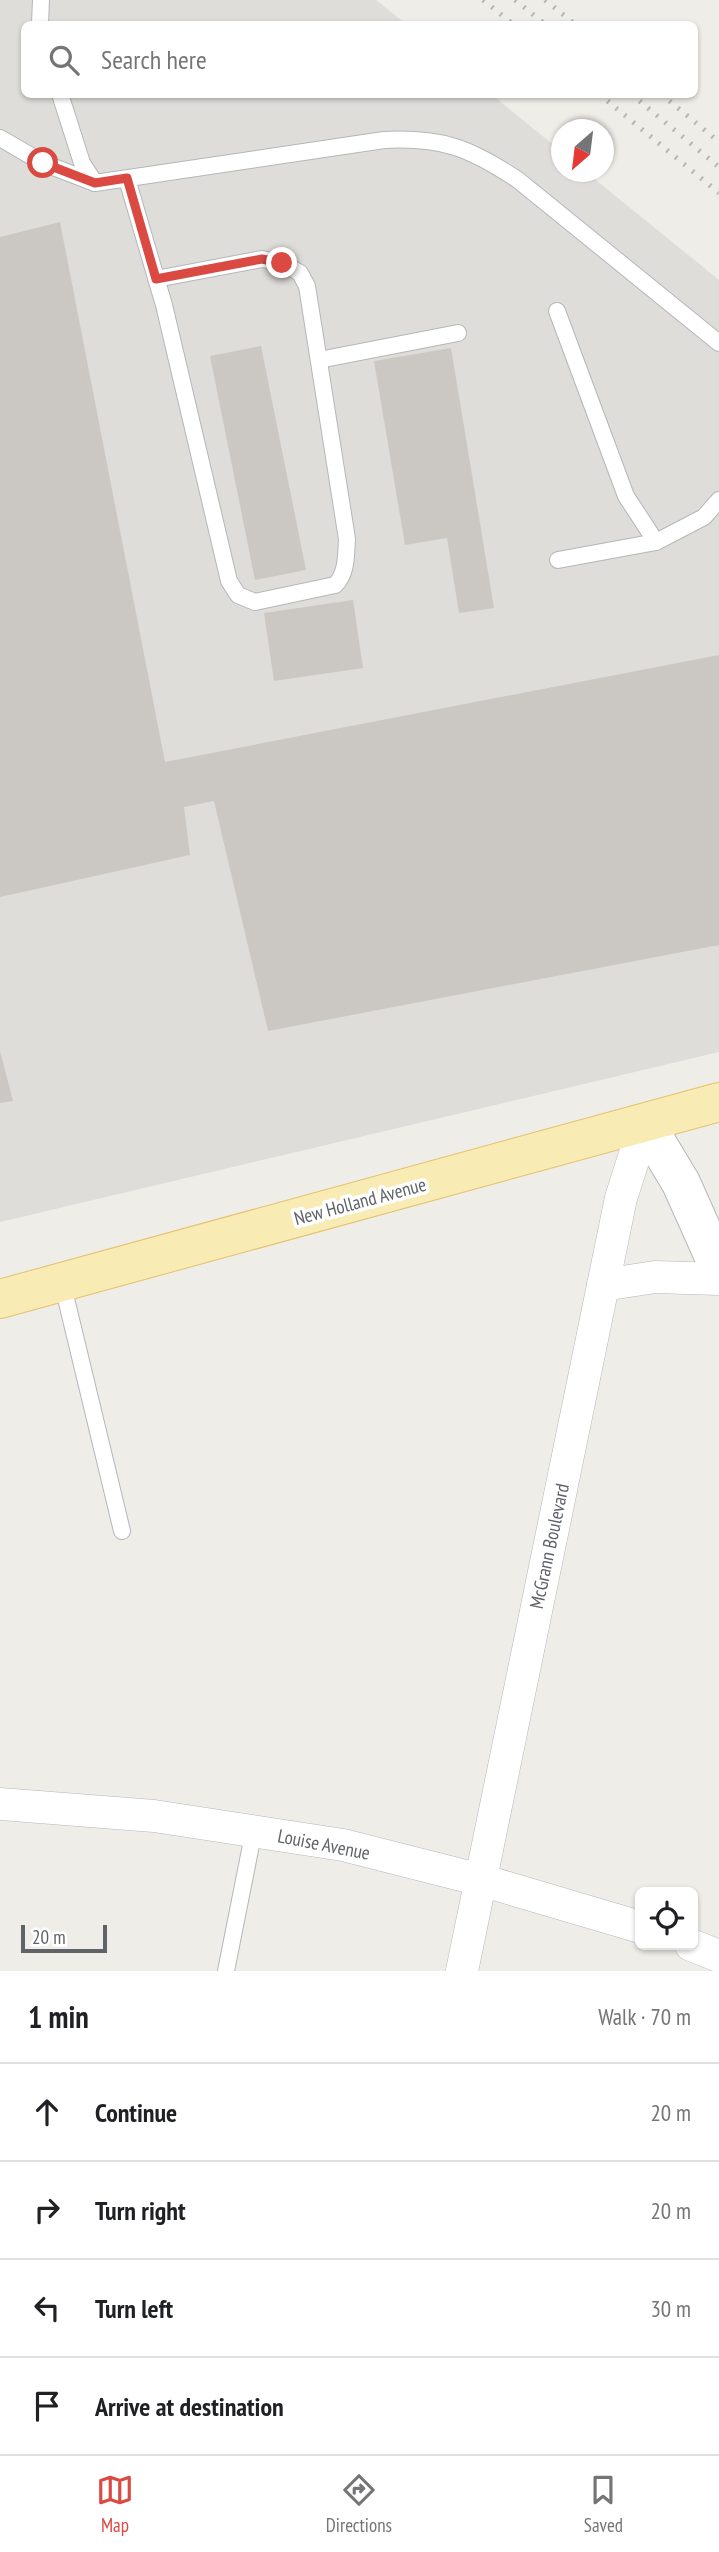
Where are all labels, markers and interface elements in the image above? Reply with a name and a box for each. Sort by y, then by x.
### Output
search box [21,21,698,98]
icon: search [45,41,83,79]
text: Search here [101,43,207,76]
north arrow [551,119,614,182]
route start [27,147,58,178]
route end [266,247,297,278]
street label: New Holland Avenue [291,1172,429,1230]
street label: McGrann Boulevard [524,1481,574,1611]
street label: Louise Avenue [276,1823,372,1865]
map controls [635,1887,698,1950]
button: locate [635,1887,698,1950]
scale bar [21,1922,107,1954]
text: 20 m [32,1925,66,1949]
text: 1 min [28,1997,89,2036]
text: Walk · 70 m [598,2002,691,2031]
icon: ahead [28,2093,66,2131]
text: Continue [95,2096,177,2129]
text: 20 m [650,2098,691,2127]
icon: right [28,2191,66,2229]
text: Turn right [95,2194,186,2227]
text: 20 m [650,2196,691,2225]
icon: left [28,2289,66,2327]
text: Turn left [95,2292,173,2325]
text: 30 m [650,2294,691,2323]
icon: arrive [28,2387,66,2425]
text: Arrive at destination [95,2390,284,2423]
tab: Map [96,2471,134,2537]
tab: Directions [326,2471,392,2537]
tab: Saved [584,2471,623,2537]

